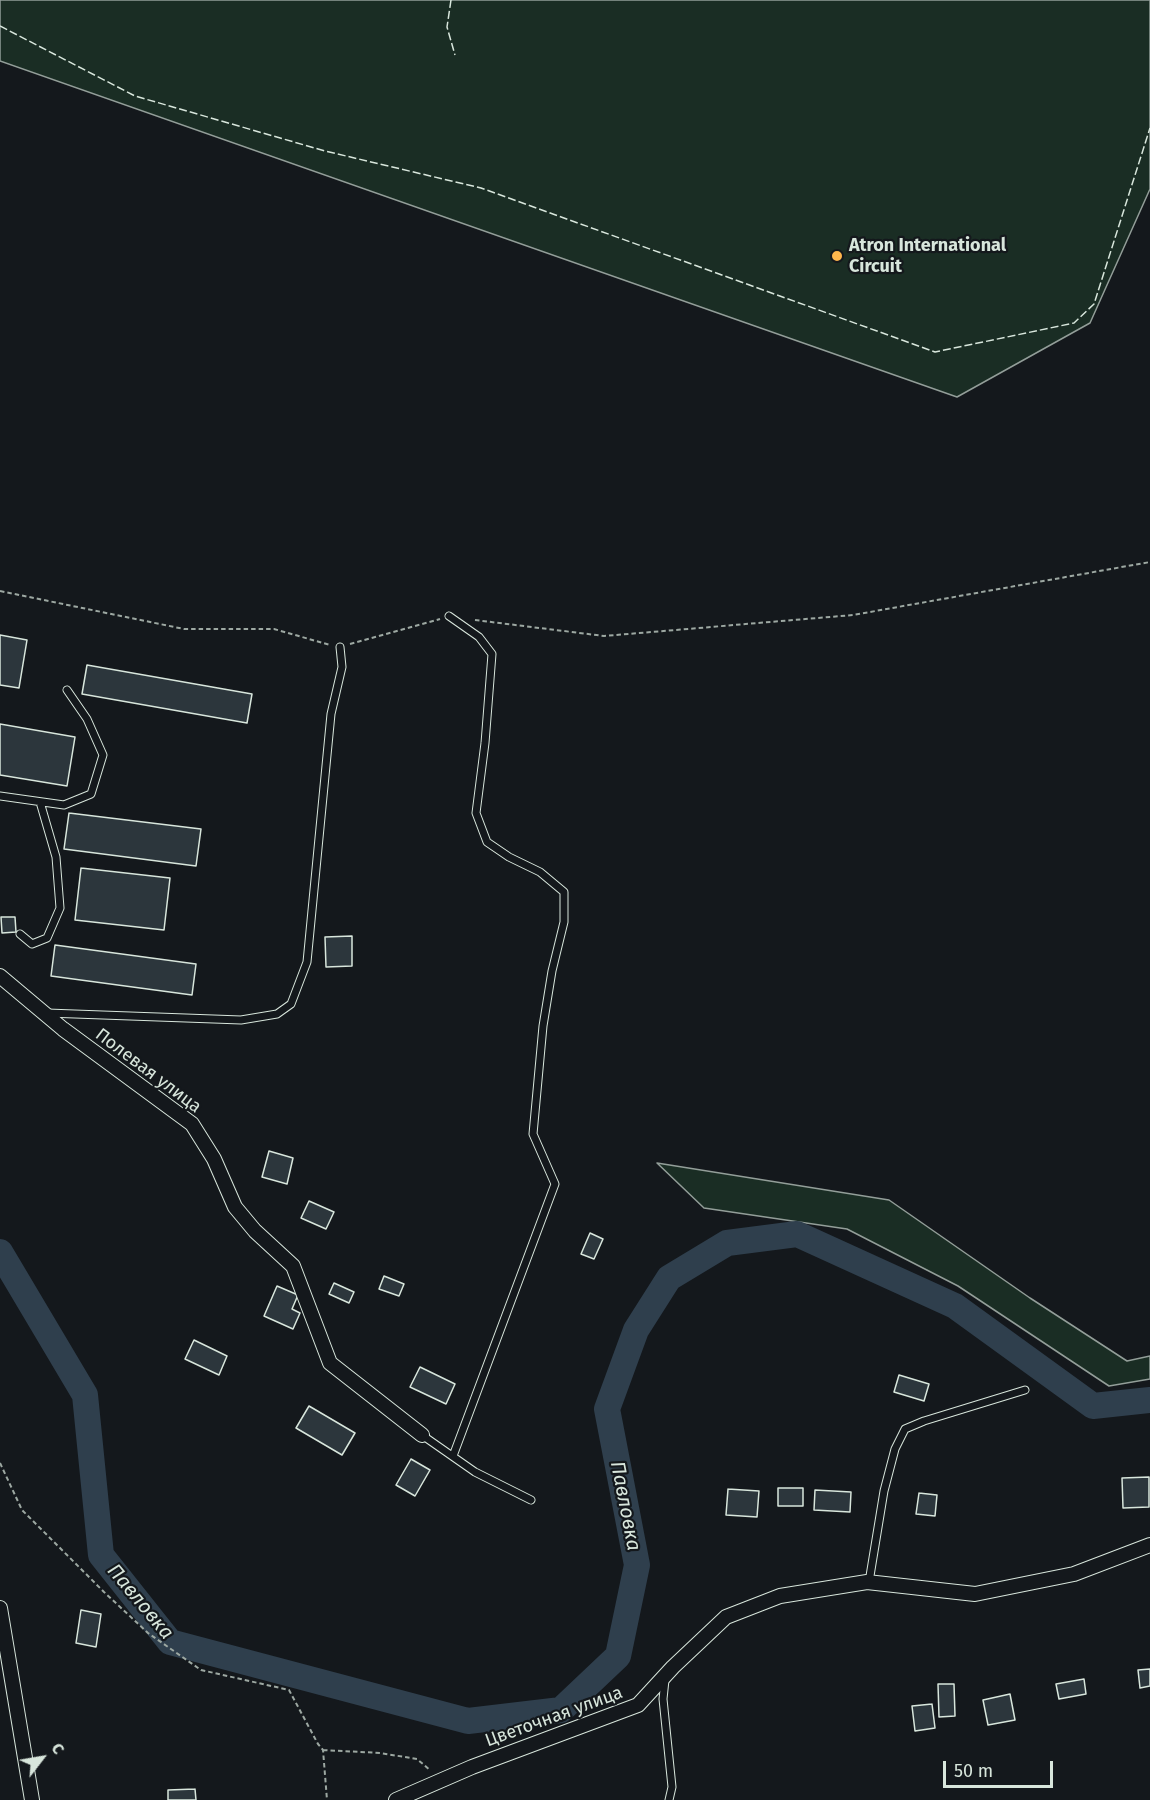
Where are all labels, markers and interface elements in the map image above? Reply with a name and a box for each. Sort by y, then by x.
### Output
place label: Atron International Circuit [849,235,1006,278]
marker: Atron International Circuit [830,249,844,263]
street label: Полевая улица [91,1024,205,1118]
water label: Павловка [605,1459,645,1553]
water label: Павловка [102,1560,178,1644]
street label: Цветочная улица [482,1682,626,1752]
north arrow [12,1728,72,1788]
text: С [47,1740,68,1757]
scale bar [946,1749,1056,1787]
text: 50 m [954,1760,993,1782]

